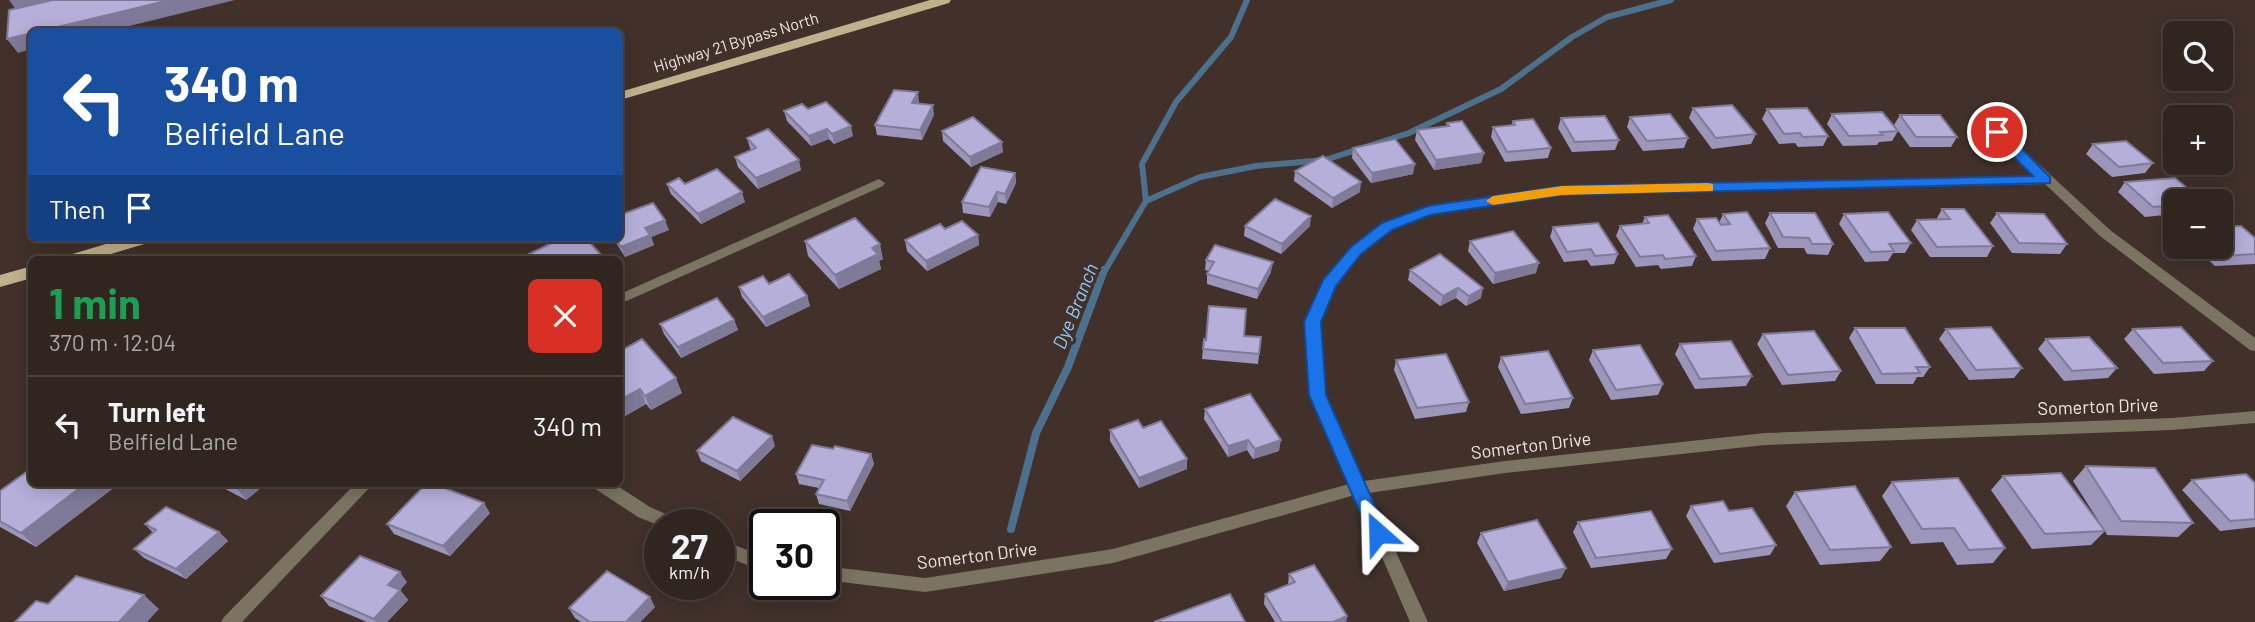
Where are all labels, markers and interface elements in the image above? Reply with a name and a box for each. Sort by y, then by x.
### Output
street label: Highway 21 Bypass North [651,7,821,76]
map controls [2163,21,2233,259]
button: search [2163,21,2233,91]
text: 340 m [164,53,299,112]
icon: left [49,56,140,147]
pin [1967,102,2027,162]
button: + [2163,105,2233,175]
text: Belfield Lane [164,113,345,151]
icon: arrive [1978,113,2016,151]
icon: arrive [120,189,158,227]
button: − [2163,189,2233,259]
text: Then [49,193,106,224]
water label: Dye Branch [1047,260,1102,352]
text: 1 min [49,277,141,327]
button: close [528,279,602,353]
text: 370 m · 12:04 [49,328,176,356]
street label: Somerton Drive [2037,393,2159,419]
text: Turn left [108,396,206,427]
icon: left [49,406,87,444]
text: 340 m [533,410,602,441]
text: Belfield Lane [108,427,238,455]
street label: Somerton Drive [1469,427,1592,463]
position arrow [1341,496,1415,570]
speed limit sign: 30 [749,509,840,600]
text: 27 [671,524,708,566]
street label: Somerton Drive [915,537,1038,573]
text: km/h [669,561,710,583]

